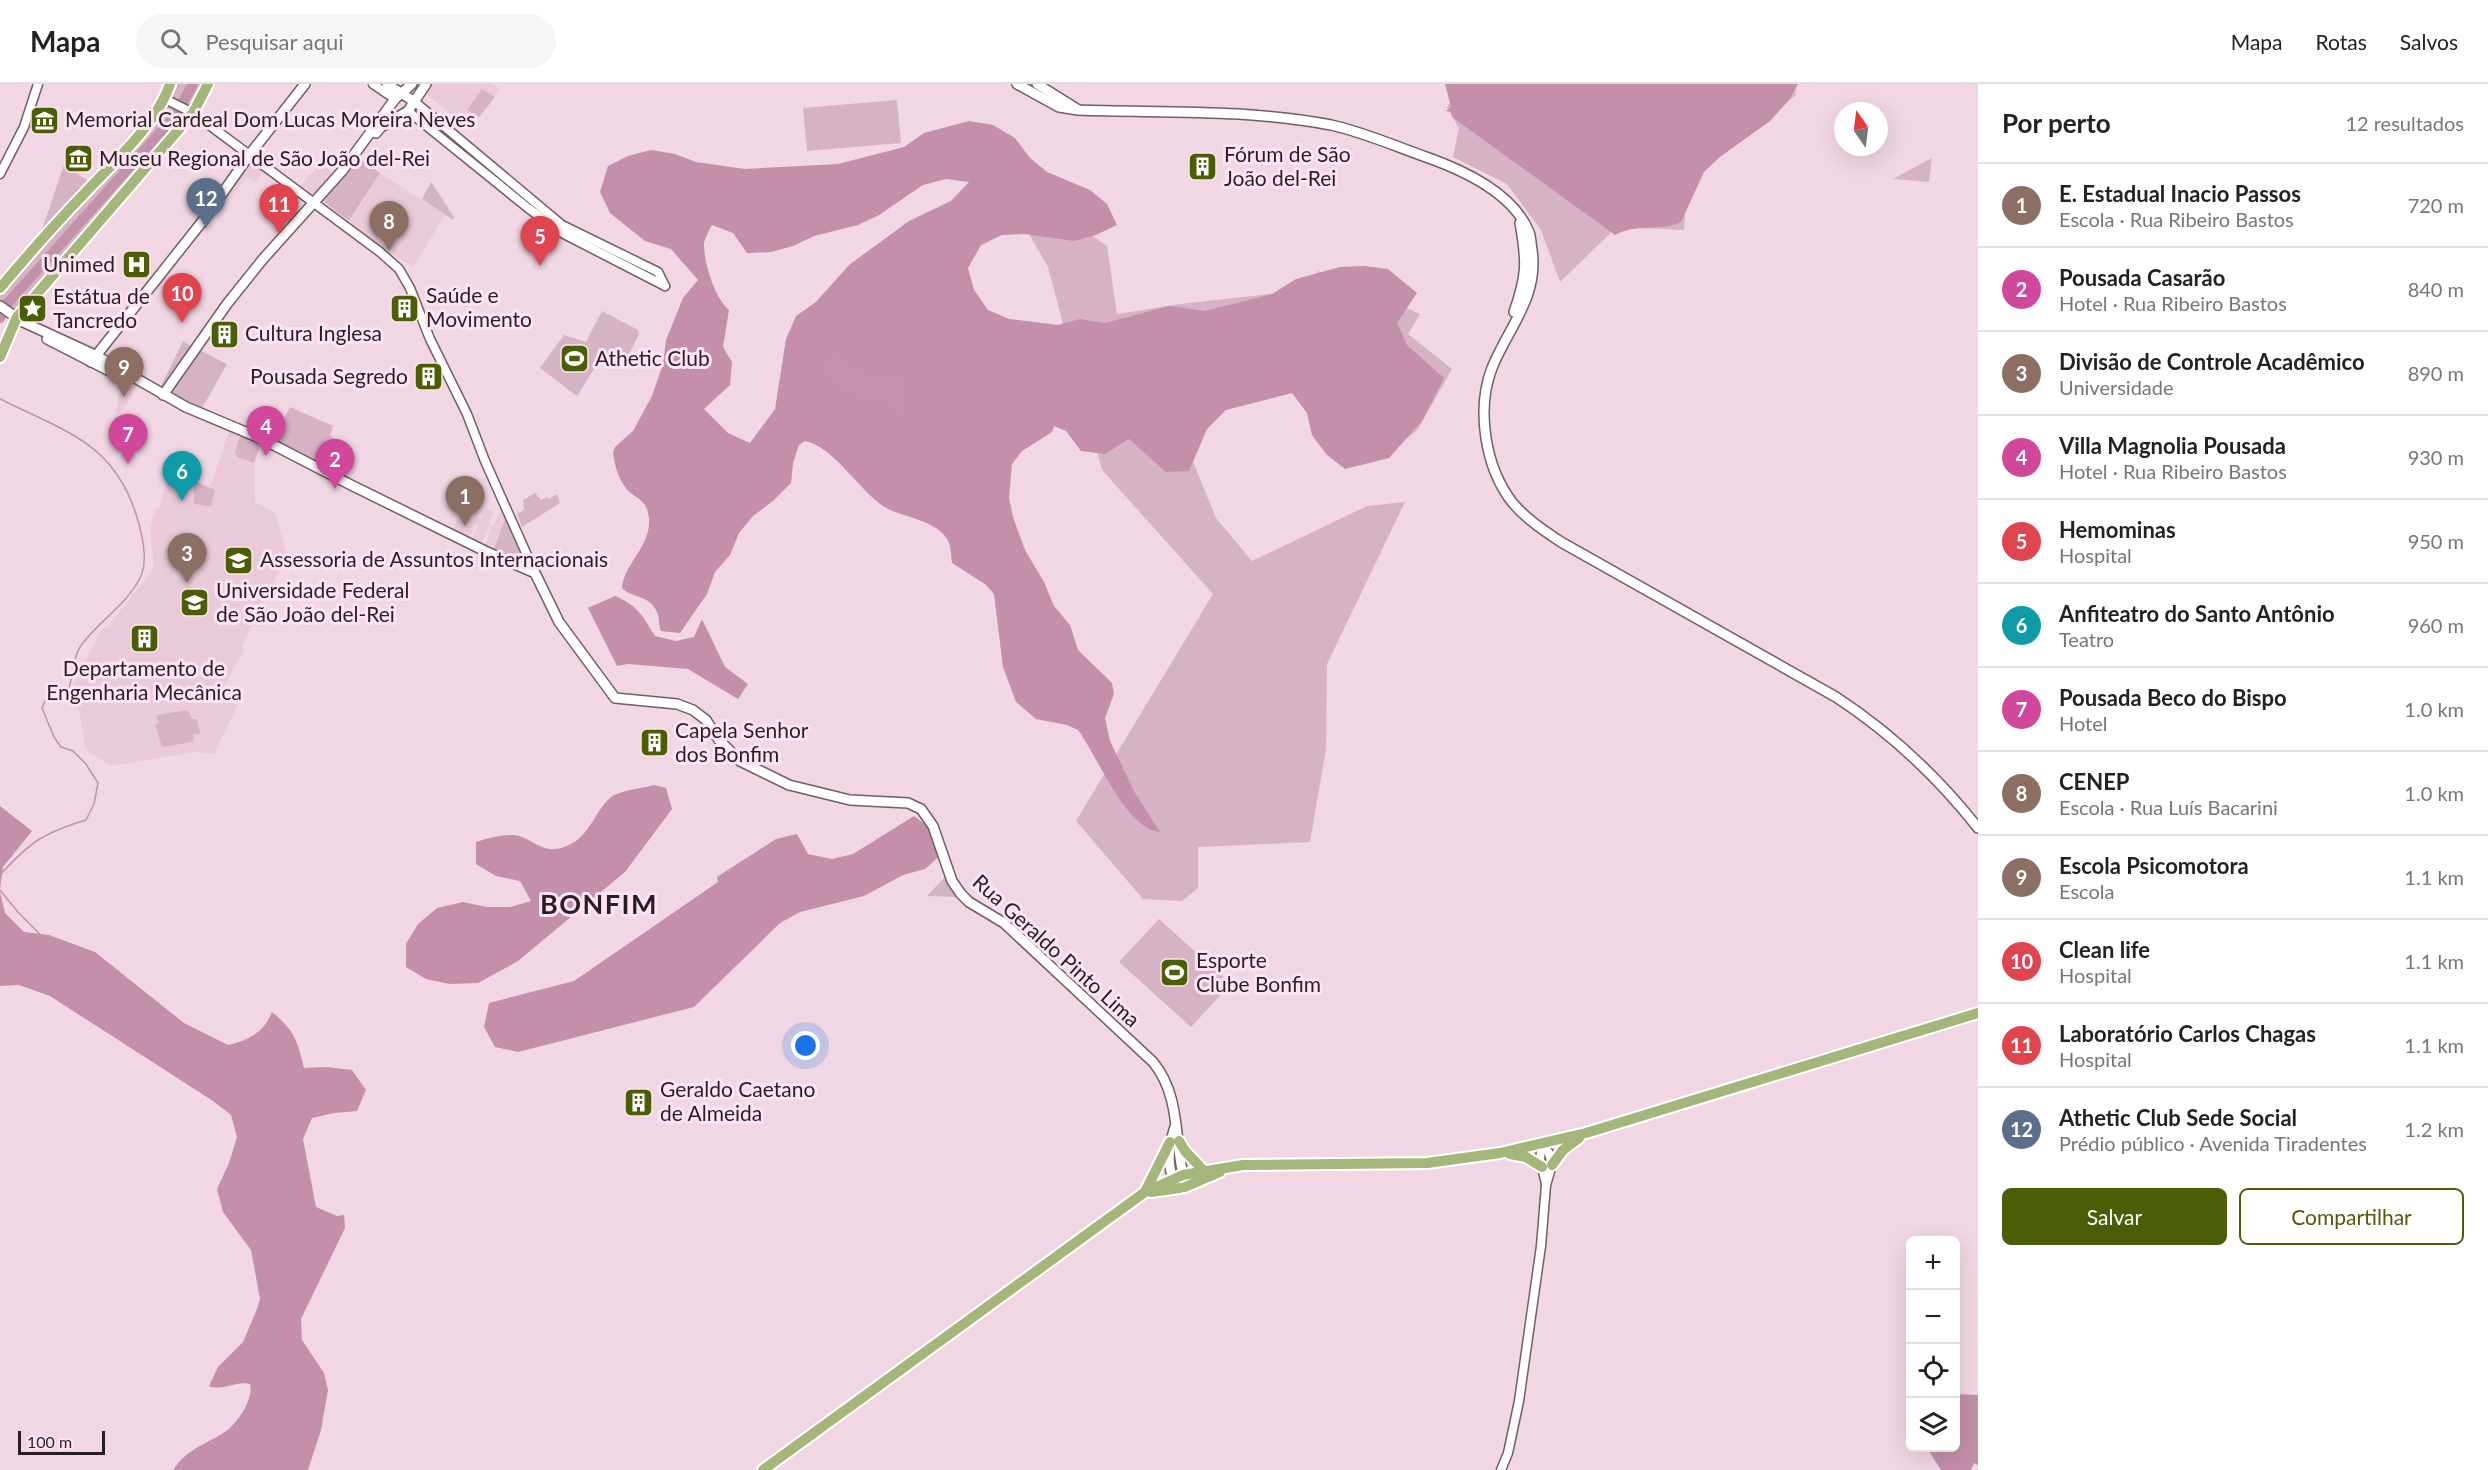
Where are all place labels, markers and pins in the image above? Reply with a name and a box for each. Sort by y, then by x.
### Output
museum icon: Memorial Cardeal Dom Lucas Moreira Neves [28,104,60,136]
place label: Memorial Cardeal Dom Lucas Moreira Neves [65,106,475,131]
place label: Fórum de São João del-Rei [1224,141,1351,190]
museum icon: Museu Regional de São João del-Rei [62,143,94,175]
place label: Museu Regional de São João del-Rei [99,145,430,170]
building icon: Fórum de São João del-Rei [1187,151,1219,183]
pin: 12 [186,178,226,228]
pin: 11 [260,184,298,234]
pin: 8 [370,202,408,251]
pin: 5 [520,216,560,266]
hospital icon: Unimed [120,249,152,281]
place label: Unimed [43,251,115,276]
pin: 10 [162,274,201,323]
place label: Saúde e Movimento [426,282,532,331]
place label: Estátua de Tancredo [53,283,150,332]
building icon: Saúde e Movimento [389,292,421,324]
place icon: Estátua de Tancredo [16,293,48,325]
building icon: Cultura Inglesa [208,318,240,350]
place label: Cultura Inglesa [245,320,382,345]
sports icon: Athetic Club [558,343,590,375]
place label: Athetic Club [595,345,710,370]
pin: 9 [104,348,144,397]
building icon: Pousada Segredo [413,361,445,393]
place label: Pousada Segredo [250,363,408,388]
pin: 4 [246,406,286,456]
pin: 7 [108,414,148,464]
pin: 2 [316,440,354,489]
pin: 6 [162,452,201,501]
pin: 1 [446,476,484,526]
pin: 3 [168,534,207,583]
school or university icon: Assessoria de Assuntos Internacionais [223,544,255,576]
place label: Assessoria de Assuntos Internacionais [260,546,608,571]
place label: Universidade Federal de São João del-Rei [216,577,409,626]
school or university icon: Universidade Federal de São João del-Rei [179,587,211,619]
building icon: Departamento de Engenharia Mecânica [128,622,160,654]
place label: Departamento de Engenharia Mecânica [46,655,242,704]
place label: Capela Senhor dos Bonfim [675,717,809,766]
building icon: Capela Senhor dos Bonfim [638,727,670,759]
place label: Esporte Clube Bonfim [1196,947,1321,996]
sports icon: Esporte Clube Bonfim [1159,957,1191,989]
place label: Geraldo Caetano de Almeida [660,1076,815,1125]
building icon: Geraldo Caetano de Almeida [623,1086,655,1118]

